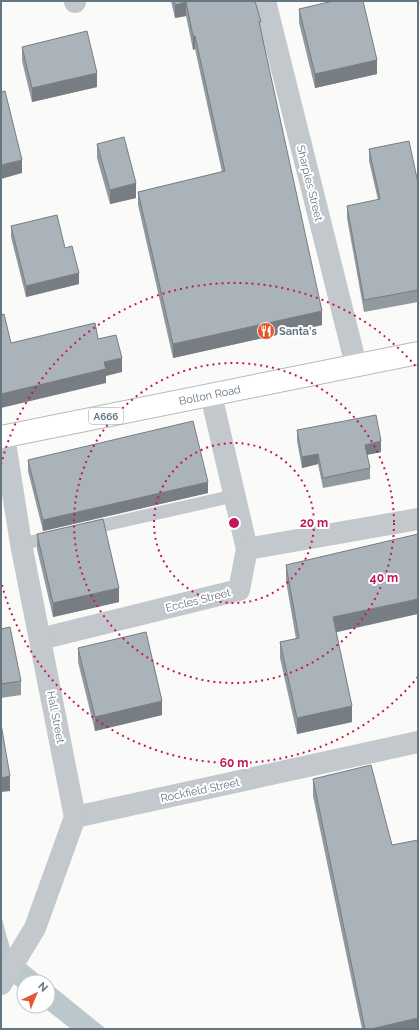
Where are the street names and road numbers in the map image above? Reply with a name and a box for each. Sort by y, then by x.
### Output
street label: Sharples Street [294,144,325,223]
street label: Bolton Road [178,383,242,408]
road number: A666 [89,408,123,424]
street label: Eccles Street [164,586,232,615]
street label: Hall Street [44,690,67,745]
street label: Rockfield Street [159,776,241,805]

